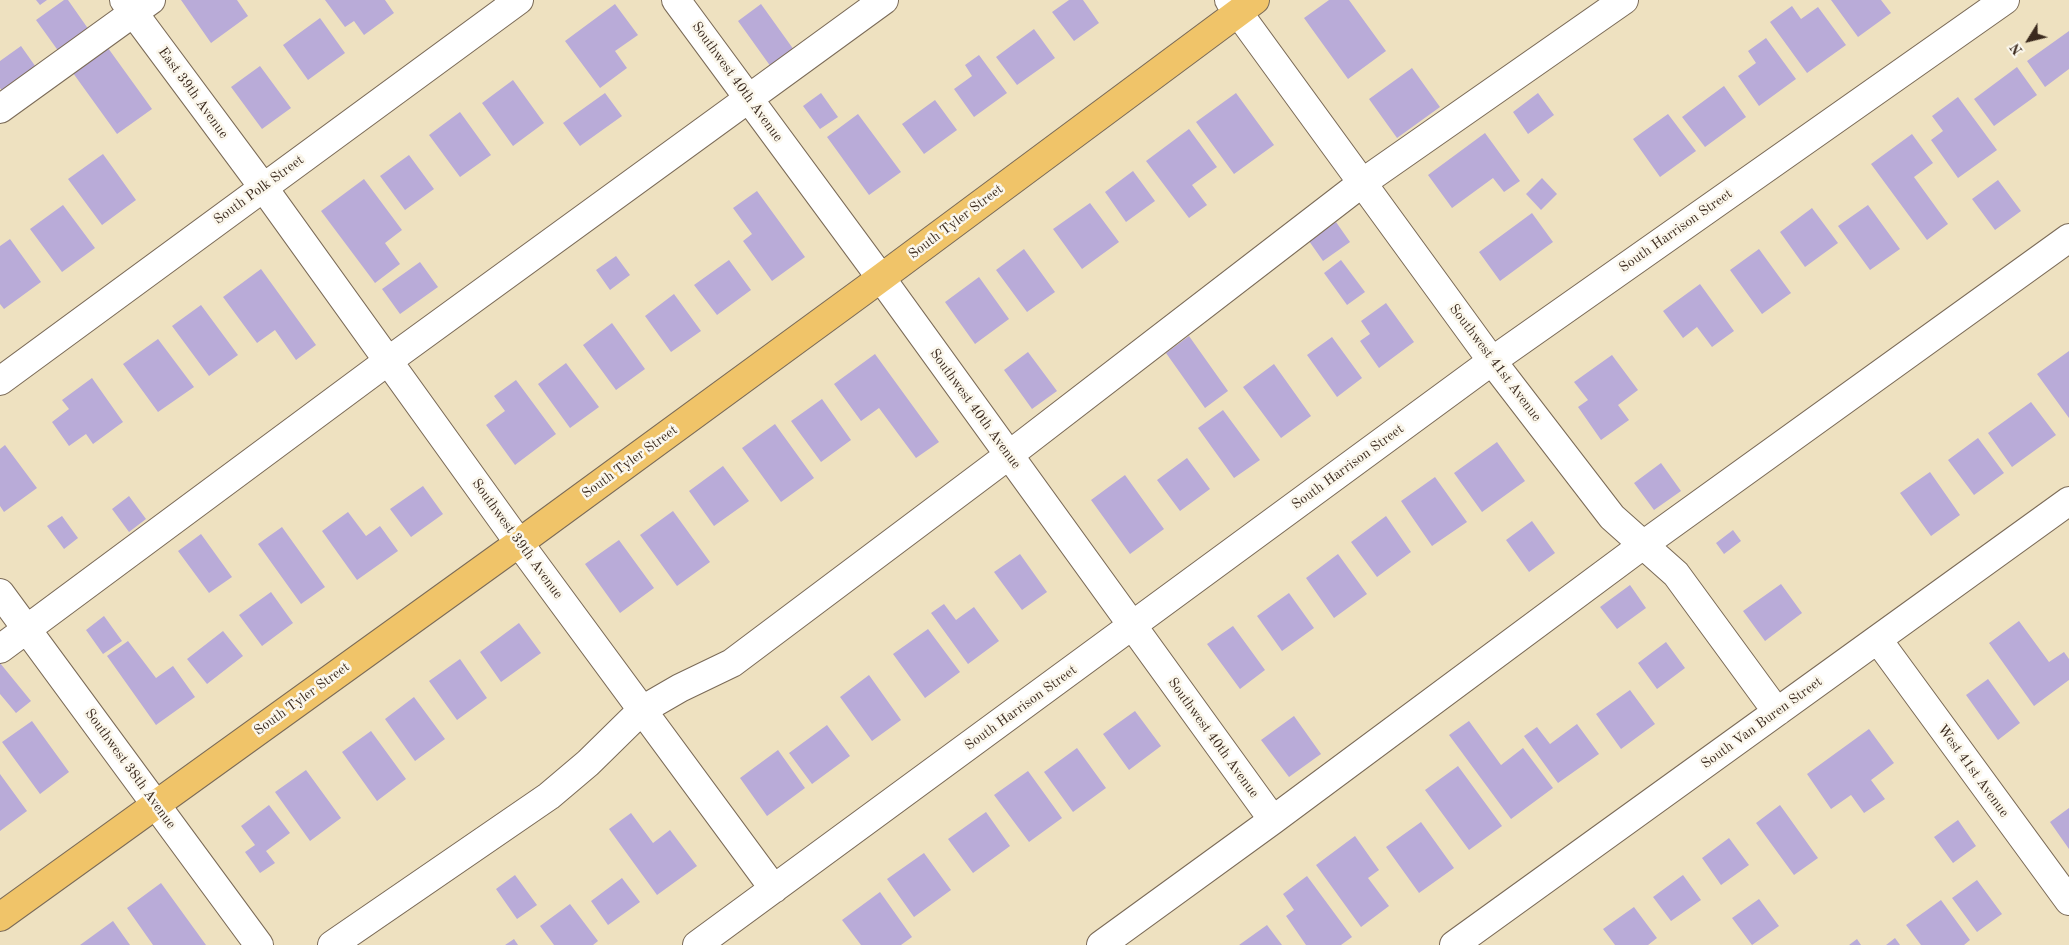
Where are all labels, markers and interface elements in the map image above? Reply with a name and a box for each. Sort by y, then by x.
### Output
north arrow [2004,15,2054,65]
street label: Southwest 40th Avenue [688,19,786,145]
text: N [2008,40,2026,57]
street label: East 39th Avenue [154,44,232,142]
street label: South Polk Street [211,152,307,228]
street label: South Tyler Street [905,181,1007,263]
street label: South Harrison Street [1616,186,1736,276]
street label: Southwest 41st Avenue [1445,301,1545,425]
street label: Southwest 40th Avenue [926,346,1024,472]
street label: South Harrison Street [1289,421,1407,513]
street label: South Tyler Street [579,422,681,502]
street label: Southwest 39th Avenue [468,476,566,602]
street label: South Tyler Street [251,659,353,739]
street label: South Harrison Street [962,662,1080,754]
street label: South Van Buren Street [1698,673,1826,773]
street label: Southwest 40th Avenue [1164,675,1262,801]
street label: Southwest 38th Avenue [81,706,179,832]
street label: West 41st Avenue [1934,721,2012,821]

